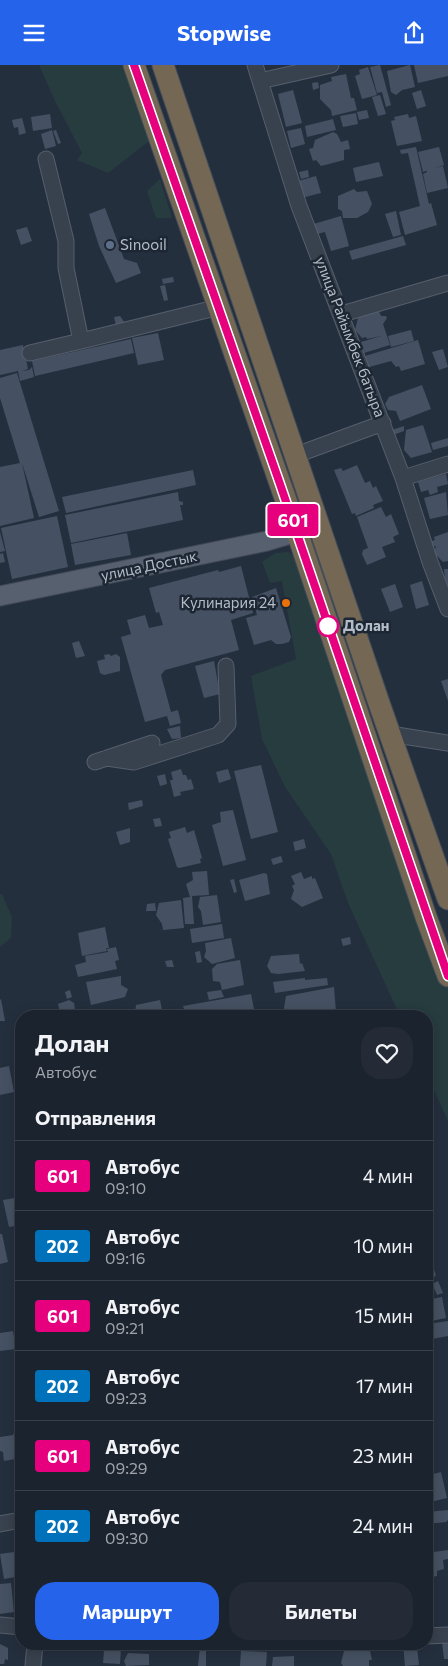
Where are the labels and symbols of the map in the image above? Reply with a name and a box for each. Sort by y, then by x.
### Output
place label: Sinooil [120,235,167,253]
marker: Sinooil [104,239,116,251]
street label: улица Райымбек батыра [312,254,390,419]
line badge: 601 [264,504,322,536]
street label: улица Достык [99,546,199,584]
place label: Кулинария 24 [180,593,276,611]
marker: Кулинария 24 [280,597,292,609]
marker: Долан [317,615,339,637]
place label: Долан [343,616,389,634]

